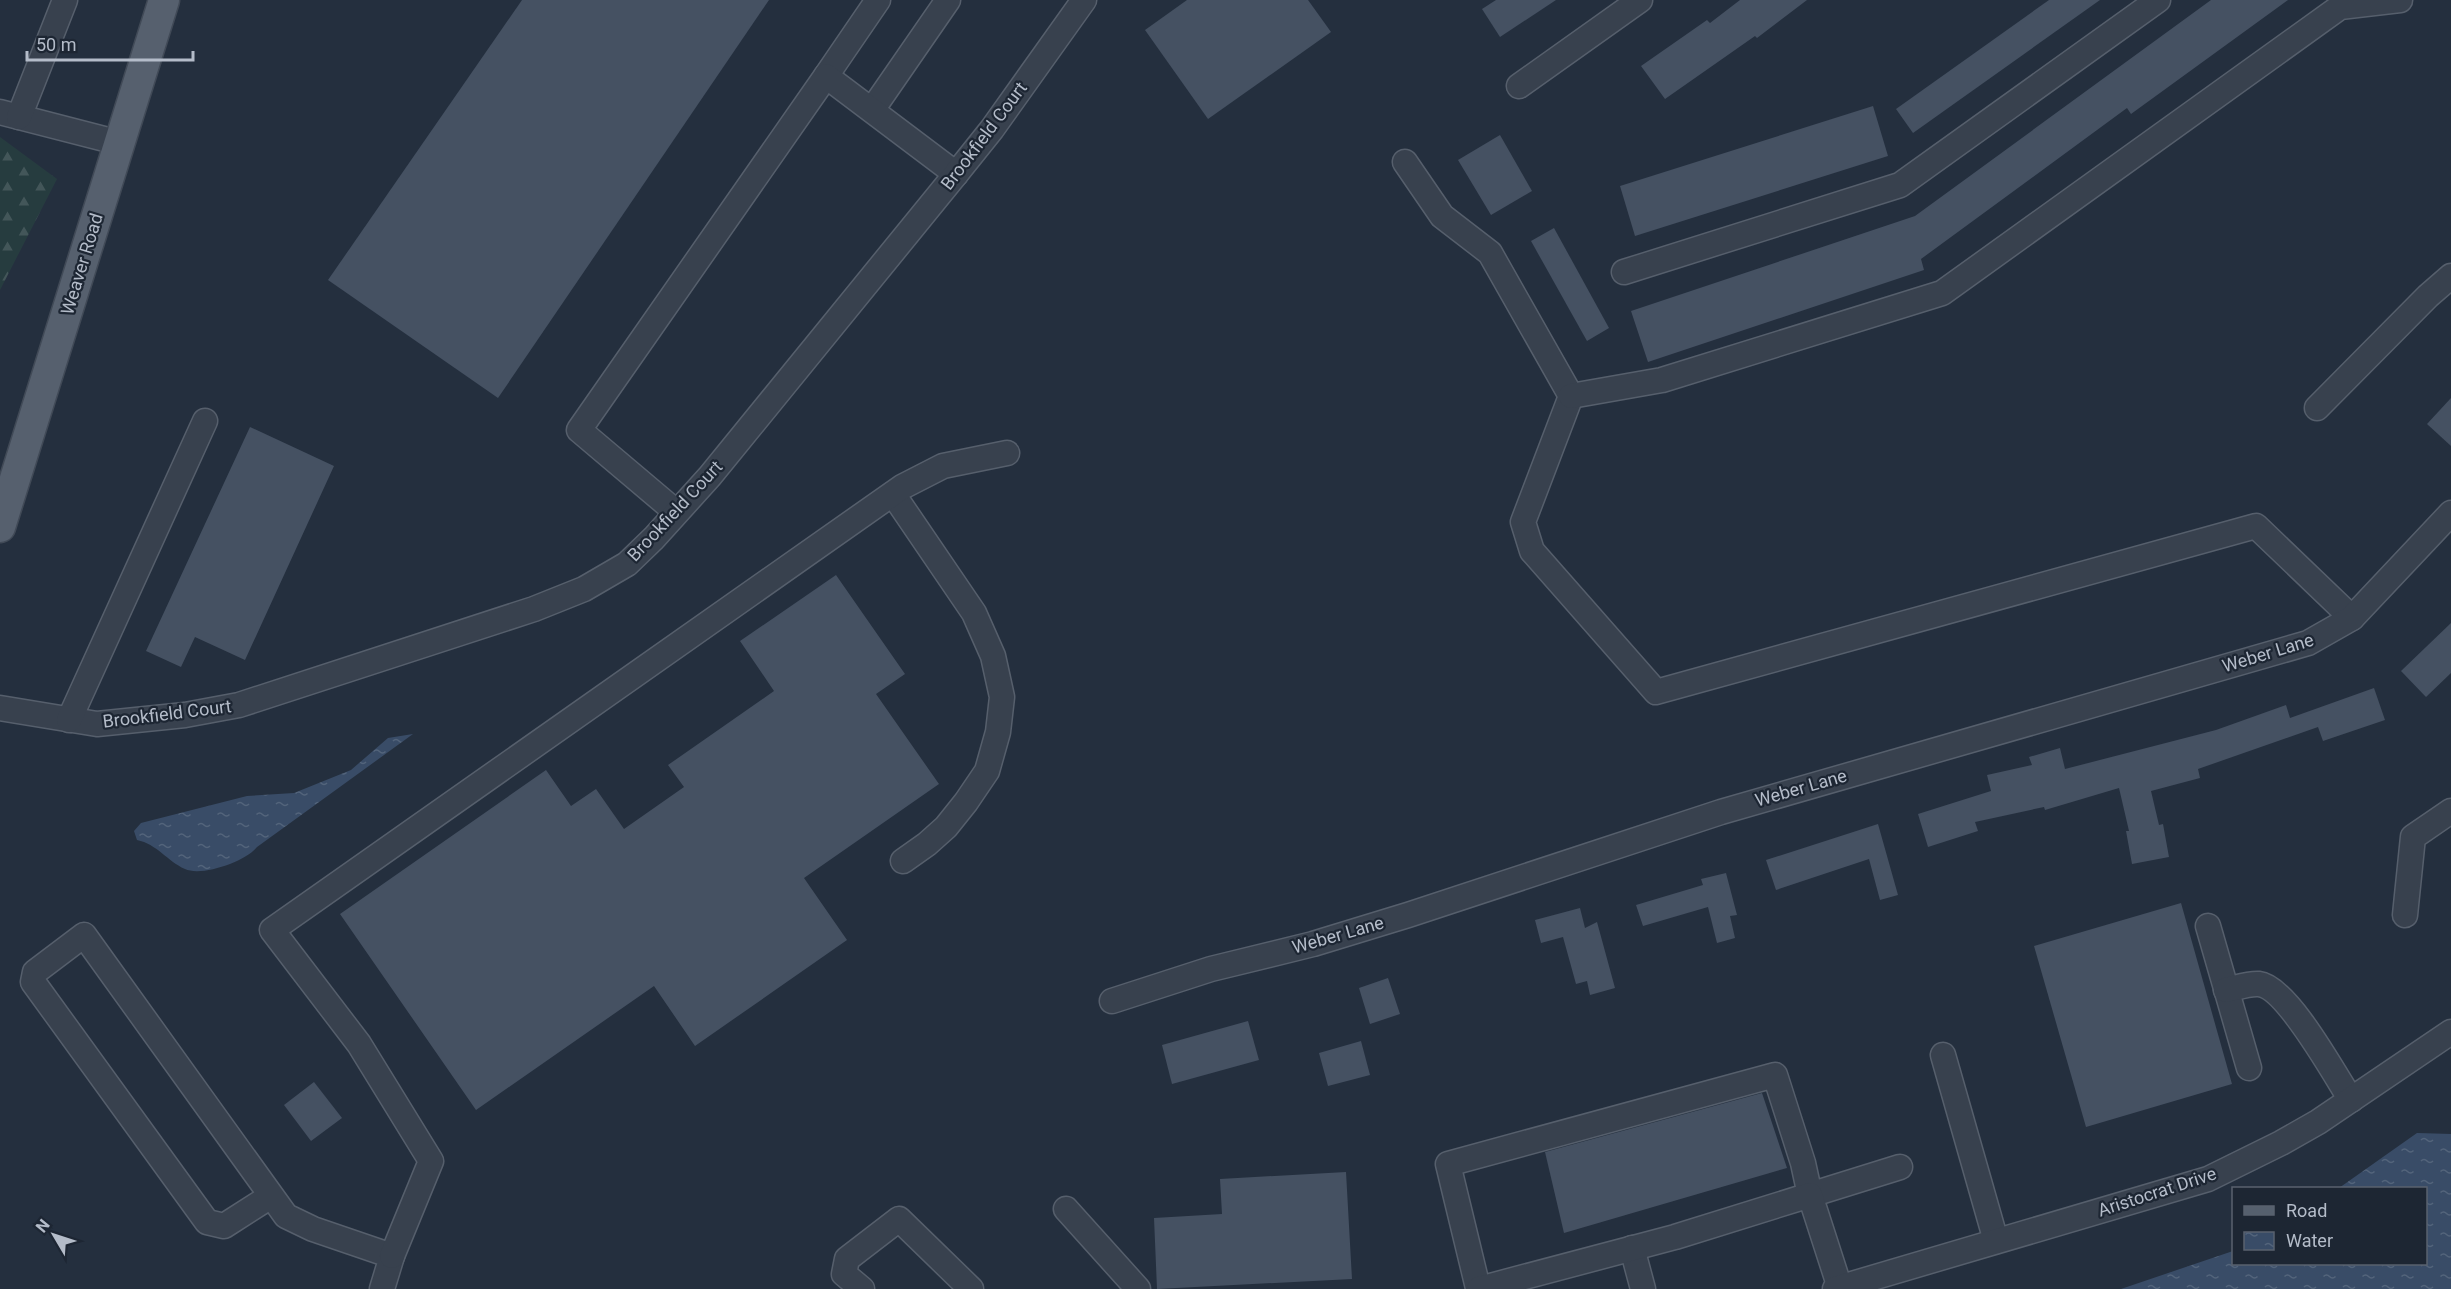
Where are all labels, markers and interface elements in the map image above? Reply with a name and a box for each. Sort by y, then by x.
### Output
scale bar [27,24,194,62]
text: 50 m [36,34,76,55]
street label: Brookfield Court [936,78,1031,194]
street label: Weaver Road [56,211,107,317]
street label: Brookfield Court [623,456,727,565]
street label: Weber Lane [2220,629,2316,676]
street label: Brookfield Court [101,695,233,732]
street label: Weber Lane [1753,764,1849,811]
street label: Weber Lane [1290,911,1386,958]
street label: Aristocrat Drive [2095,1162,2219,1221]
legend [2232,1187,2427,1265]
text: Road [2286,1200,2327,1221]
north arrow [24,1205,84,1265]
text: N [32,1216,54,1236]
text: Water [2286,1230,2333,1251]

